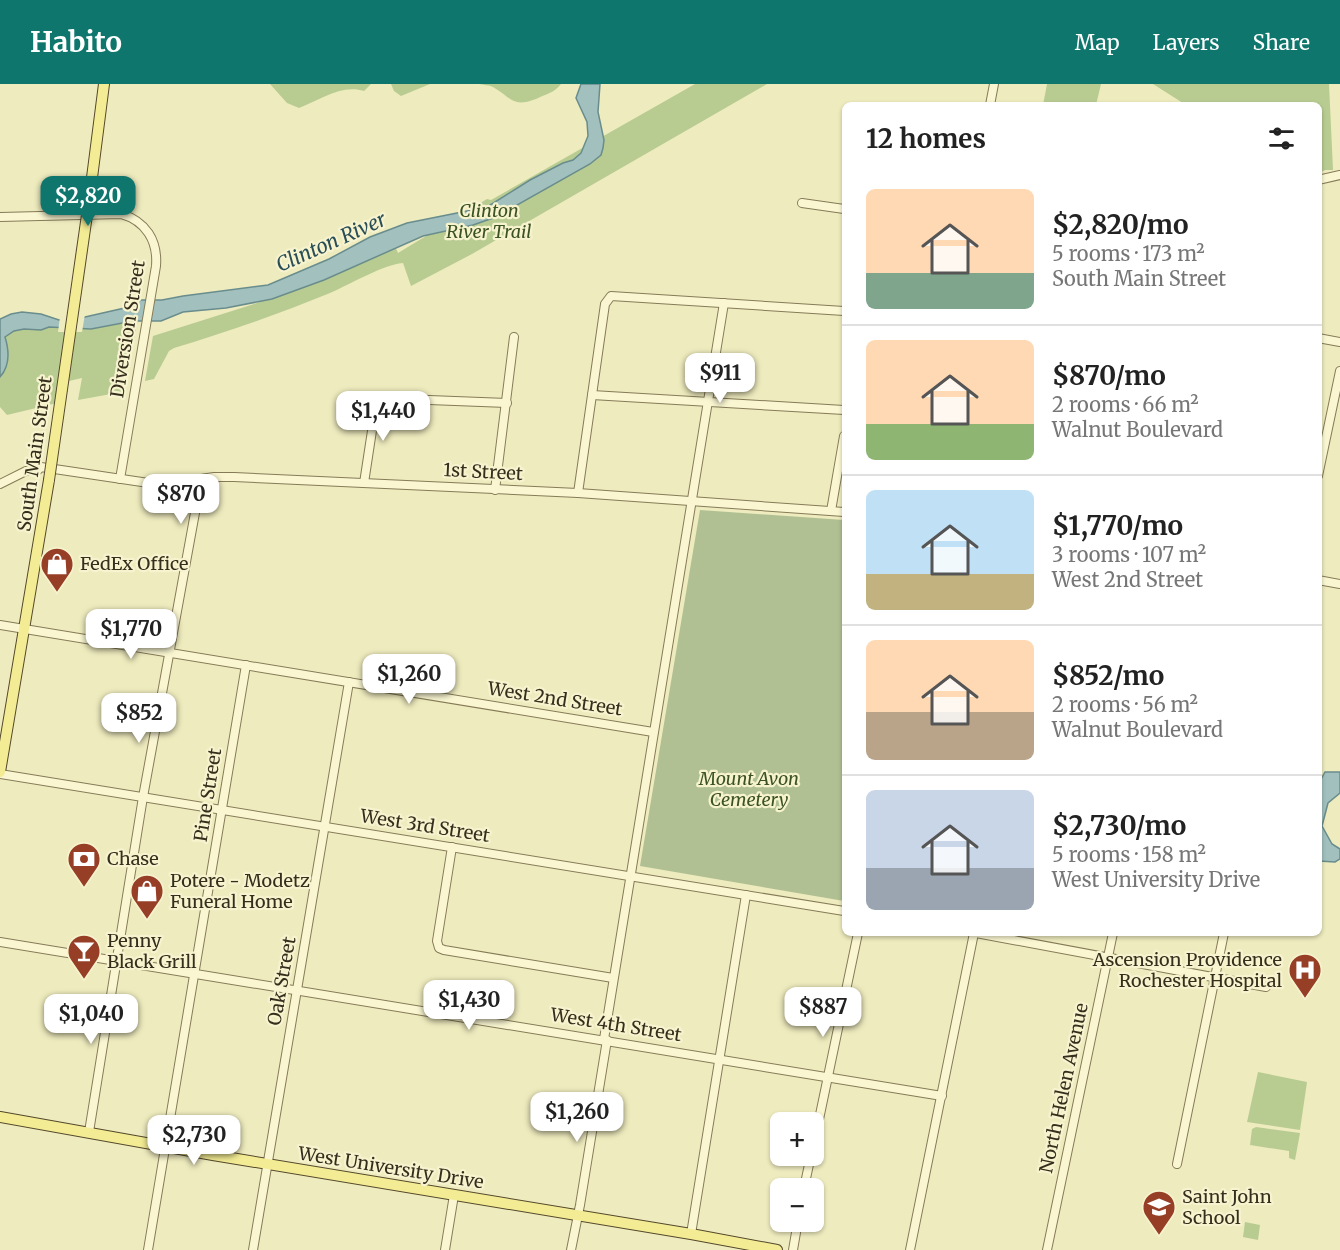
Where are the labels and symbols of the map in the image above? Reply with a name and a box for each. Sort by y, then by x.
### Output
pin: $2,820 [39,176,137,227]
park label: Clinton River Trail [446,199,532,243]
water label: Clinton River [272,206,390,277]
street label: Diversion Street [105,258,150,399]
pin: $911 [684,353,756,404]
street label: South Main Street [12,375,57,533]
pin: $1,440 [334,391,432,442]
street label: 1st Street [443,458,523,485]
pin: $870 [145,474,217,525]
shop icon: FedEx Office [39,546,75,593]
place label: FedEx Office [80,552,188,575]
pin: $1,770 [82,609,180,660]
pin: $1,260 [360,654,458,705]
street label: West 2nd Street [485,676,624,720]
pin: $852 [103,693,175,744]
street label: Pine Street [189,746,226,843]
park label: Mount Avon Cemetery [698,767,799,811]
street label: West 3rd Street [358,804,492,847]
bank icon: Chase [66,841,102,888]
place label: Chase [107,847,159,870]
place label: Potere - Modetz Funeral Home [170,869,310,913]
shop icon: Potere - Modetz Funeral Home [129,873,165,920]
place label: Penny Black Grill [107,929,197,973]
bar icon: Penny Black Grill [66,933,102,980]
street label: Oak Street [262,935,301,1027]
place label: Ascension Providence Rochester Hospital [1092,948,1282,992]
hospital icon: Ascension Providence Rochester Hospital [1287,952,1323,999]
pin: $1,430 [420,980,518,1031]
pin: $887 [787,987,859,1038]
pin: $1,040 [42,994,140,1045]
street label: North Helen Avenue [1034,1001,1093,1175]
street label: West 4th Street [548,1003,683,1046]
pin: $1,260 [528,1092,626,1143]
pin: $2,730 [145,1115,243,1166]
street label: West University Drive [296,1141,485,1194]
place label: Saint John School [1182,1185,1272,1229]
school or university icon: Saint John School [1141,1189,1177,1236]

